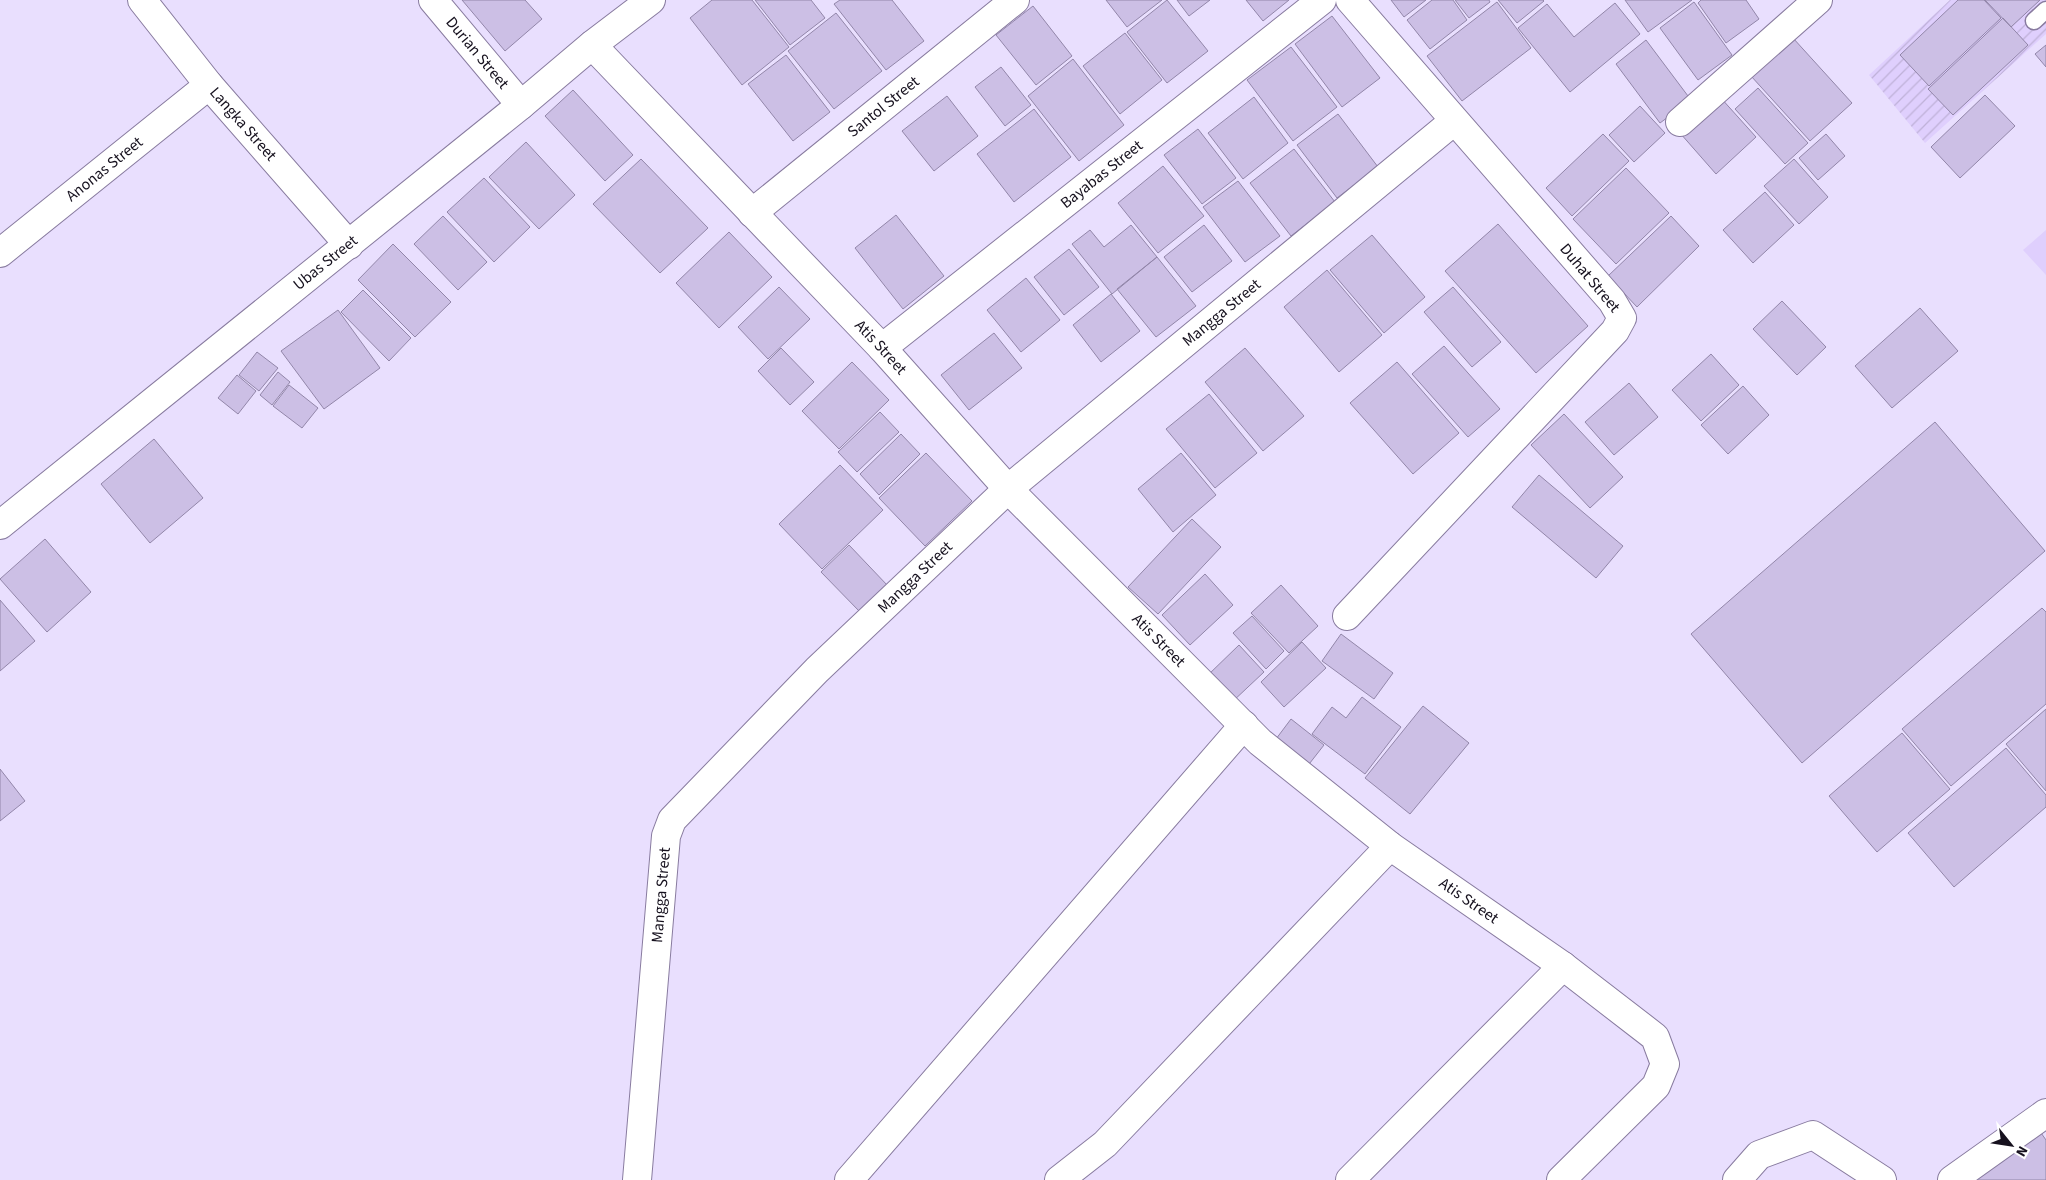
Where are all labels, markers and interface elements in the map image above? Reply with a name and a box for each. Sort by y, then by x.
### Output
street label: Durian Street [441,12,514,94]
street label: Santol Street [843,70,924,142]
street label: Langka Street [205,82,282,166]
street label: Anonas Street [61,131,148,207]
street label: Bayabas Street [1056,134,1148,214]
street label: Ubas Street [289,230,363,295]
street label: Duhat Street [1555,239,1626,318]
street label: Mangga Street [1178,273,1266,352]
street label: Atis Street [850,315,912,380]
street label: Mangga Street [873,536,958,618]
street label: Atis Street [1127,608,1191,672]
street label: Mangga Street [646,846,676,944]
street label: Atis Street [1435,872,1503,929]
north arrow [1986,1120,2036,1170]
text: N [2010,1142,2032,1160]

